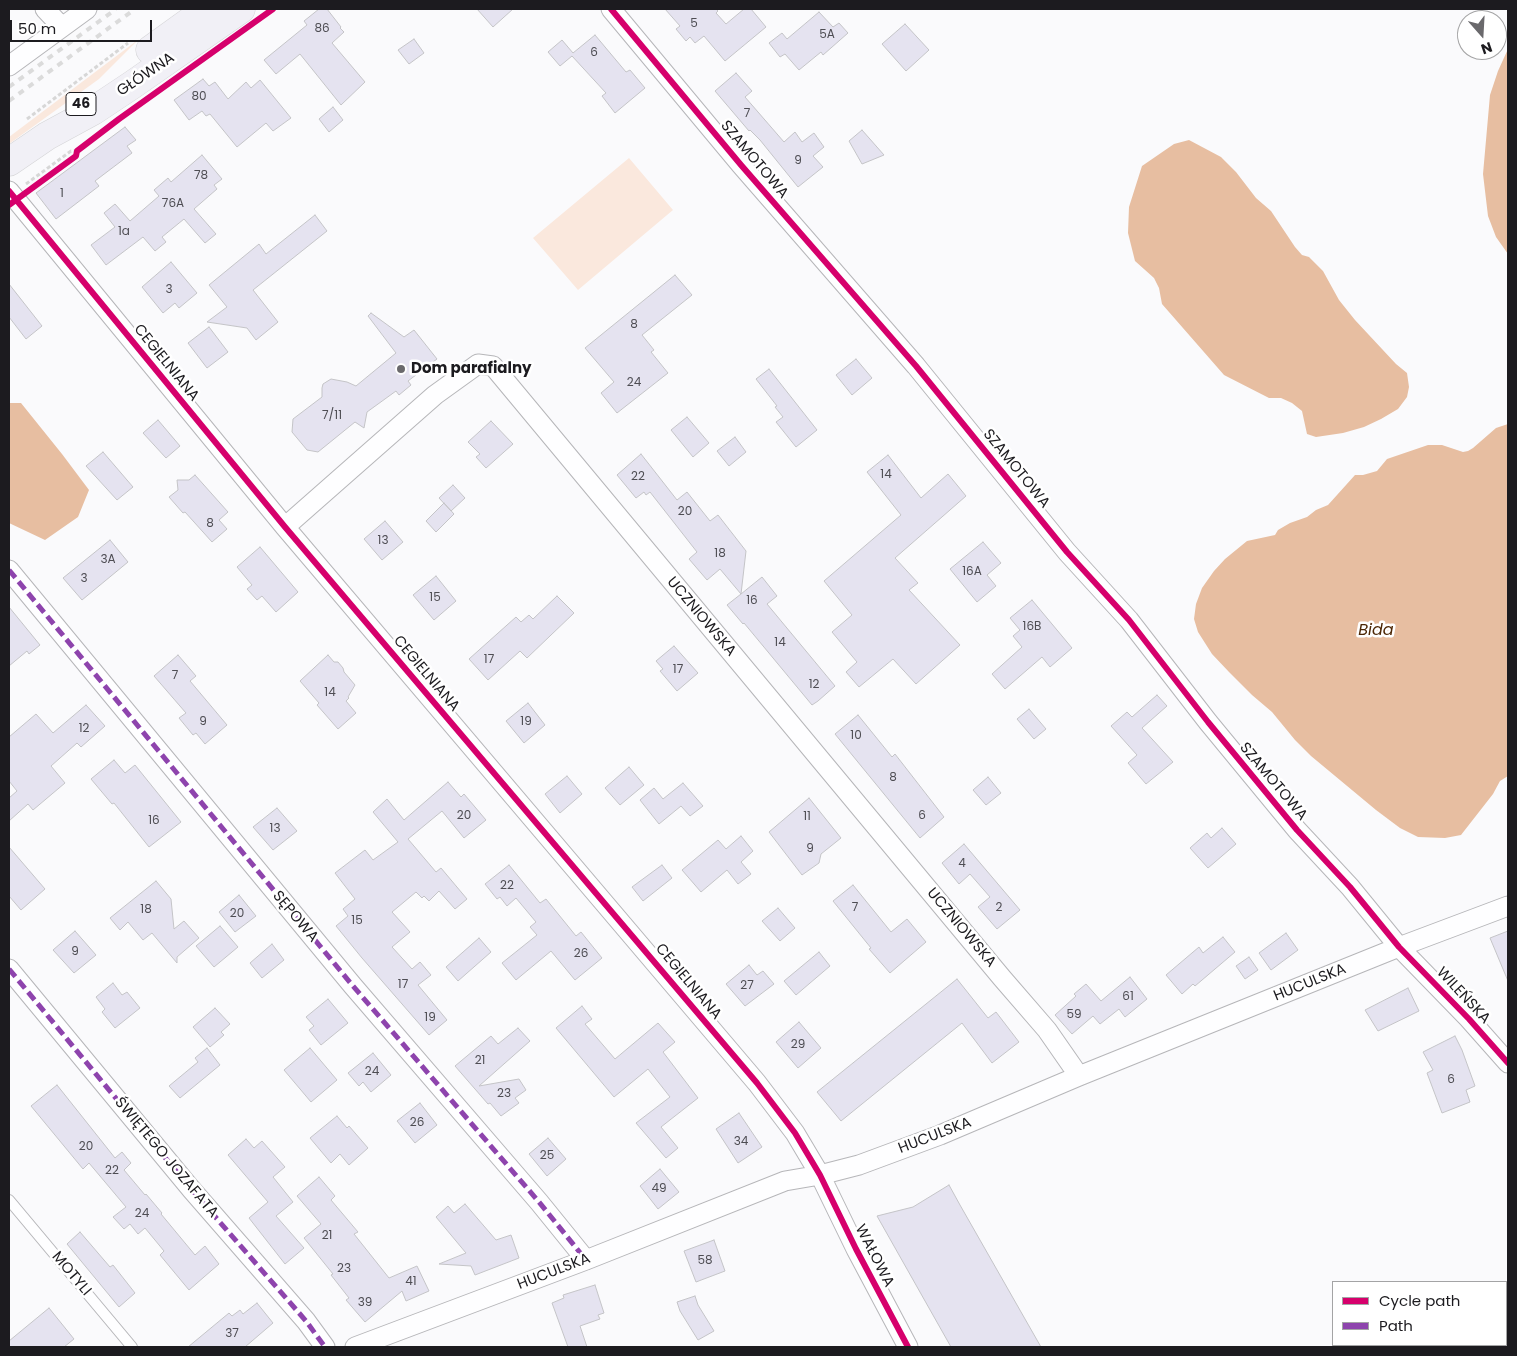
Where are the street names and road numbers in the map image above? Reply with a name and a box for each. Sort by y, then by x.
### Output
street label: GŁÓWNA [114,49,178,101]
road number: 46 [66,92,96,116]
street label: SZAMOTOWA [716,117,792,203]
street label: CEGIELNIANA [129,321,203,405]
street label: SZAMOTOWA [979,426,1053,512]
street label: UCZNIOWSKA [662,574,740,660]
street label: CEGIELNIANA [389,632,463,716]
street label: SZAMOTOWA [1235,739,1311,825]
street label: UCZNIOWSKA [922,885,1000,971]
street label: SĘPOWA [268,888,322,946]
street label: CEGIELNIANA [651,940,725,1024]
street label: HUCULSKA [1271,960,1349,1006]
street label: WILEŃSKA [1432,964,1494,1028]
street label: ŚWIĘTEGO JOZAFATA [110,1094,222,1222]
street label: HUCULSKA [896,1114,974,1158]
street label: WAŁOWA [851,1222,897,1290]
street label: MOTYLI [47,1248,95,1300]
street label: HUCULSKA [515,1250,593,1294]

